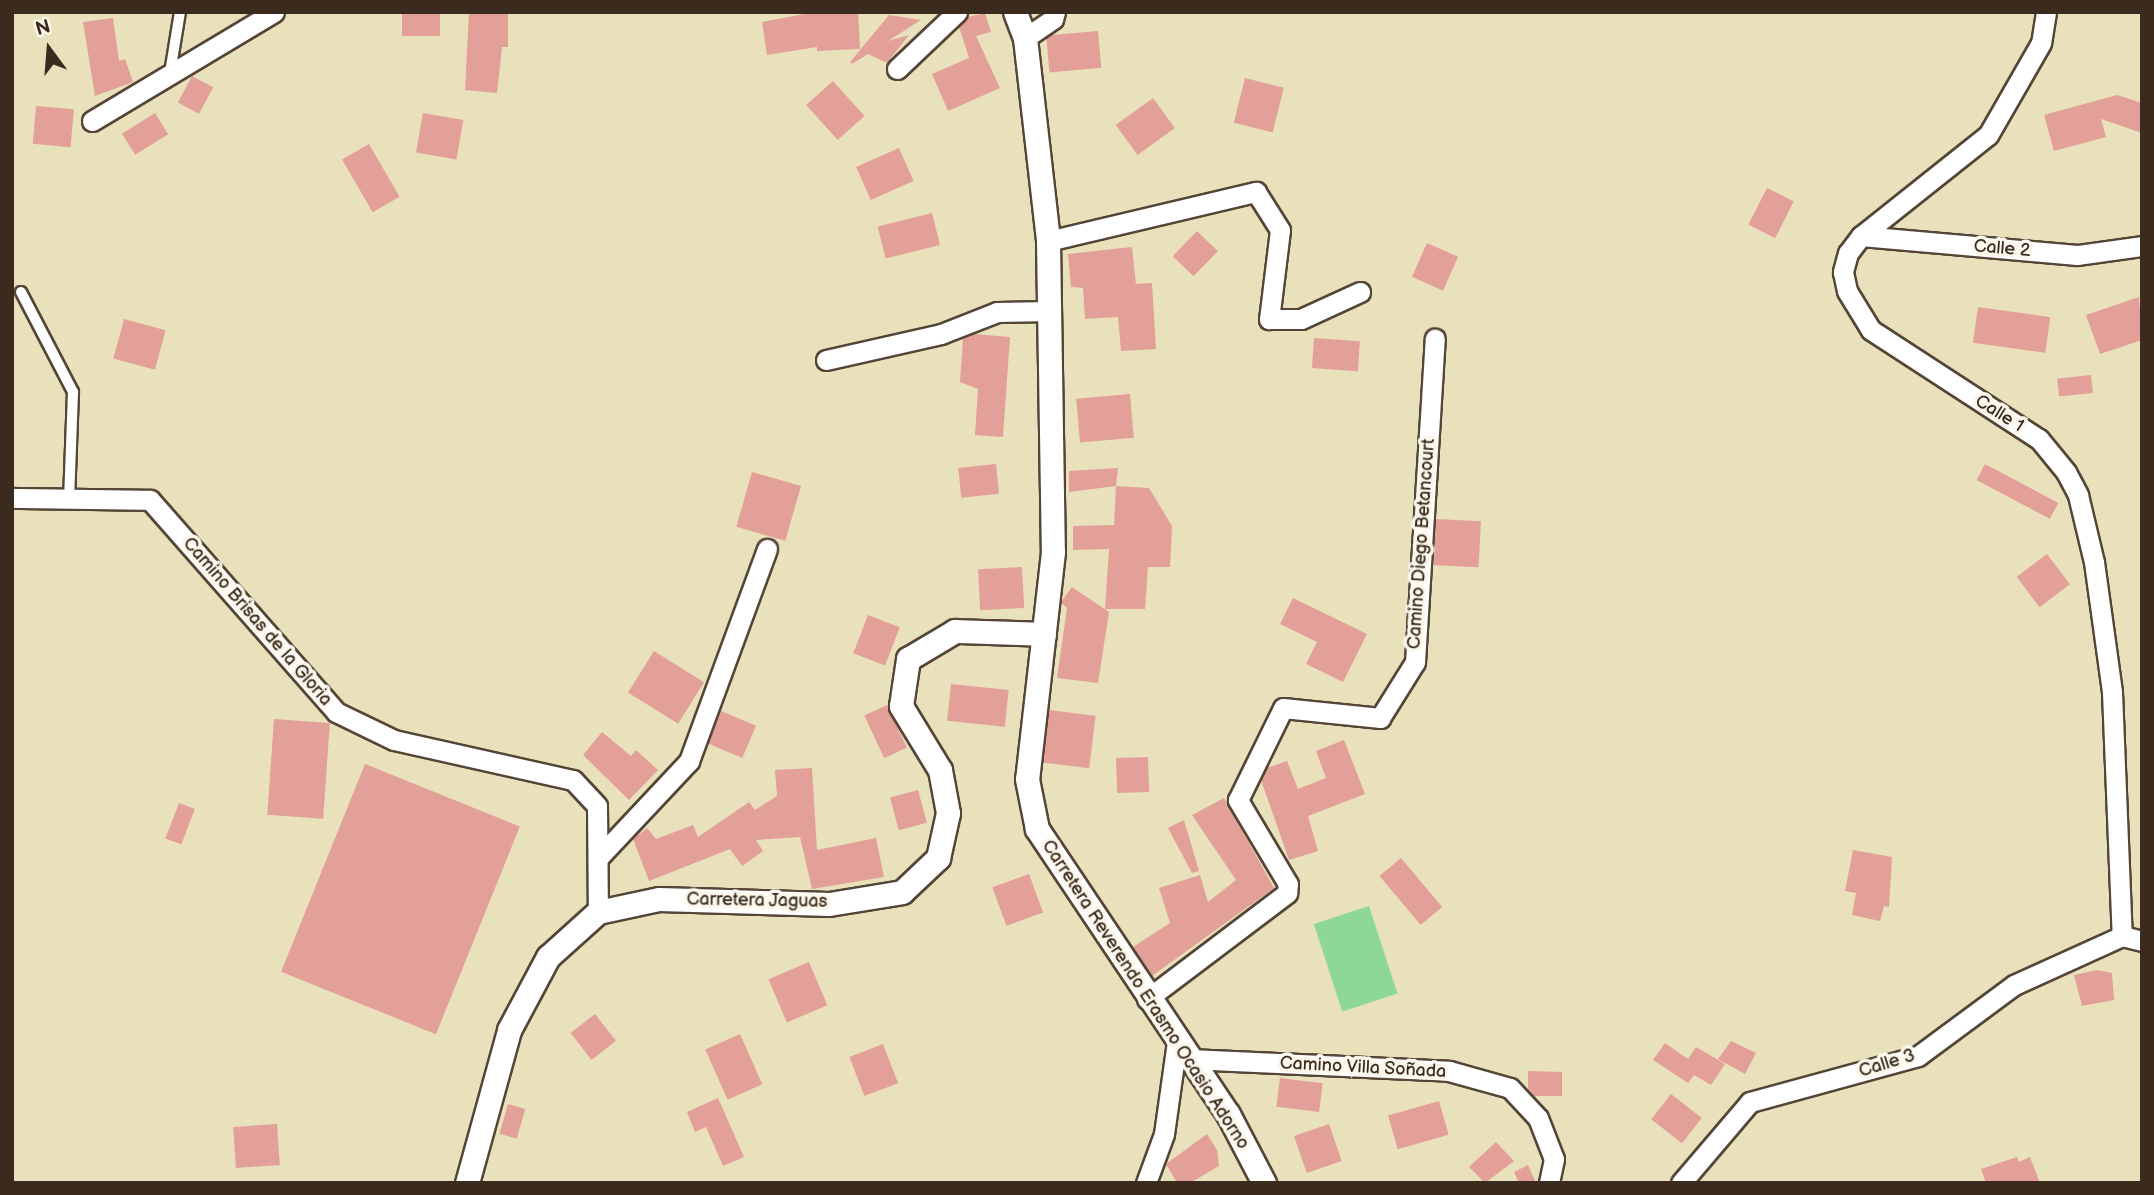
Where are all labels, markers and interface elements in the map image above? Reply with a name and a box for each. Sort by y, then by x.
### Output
north arrow [14,14,84,84]
text: N [33,15,53,41]
street label: Calle 2 [1973,236,2031,262]
street label: Calle 1 [1971,391,2027,437]
street label: Camino Diego Betancourt [1404,438,1440,650]
street label: Camino Brisas de la Gloria [178,533,336,711]
street label: Carretera Reverendo Erasmo Ocasio Adorno [1037,836,1253,1154]
street label: Carretera Jaguas [686,889,828,913]
street label: Calle 3 [1856,1045,1918,1083]
street label: Camino Villa Soñada [1279,1053,1447,1083]

